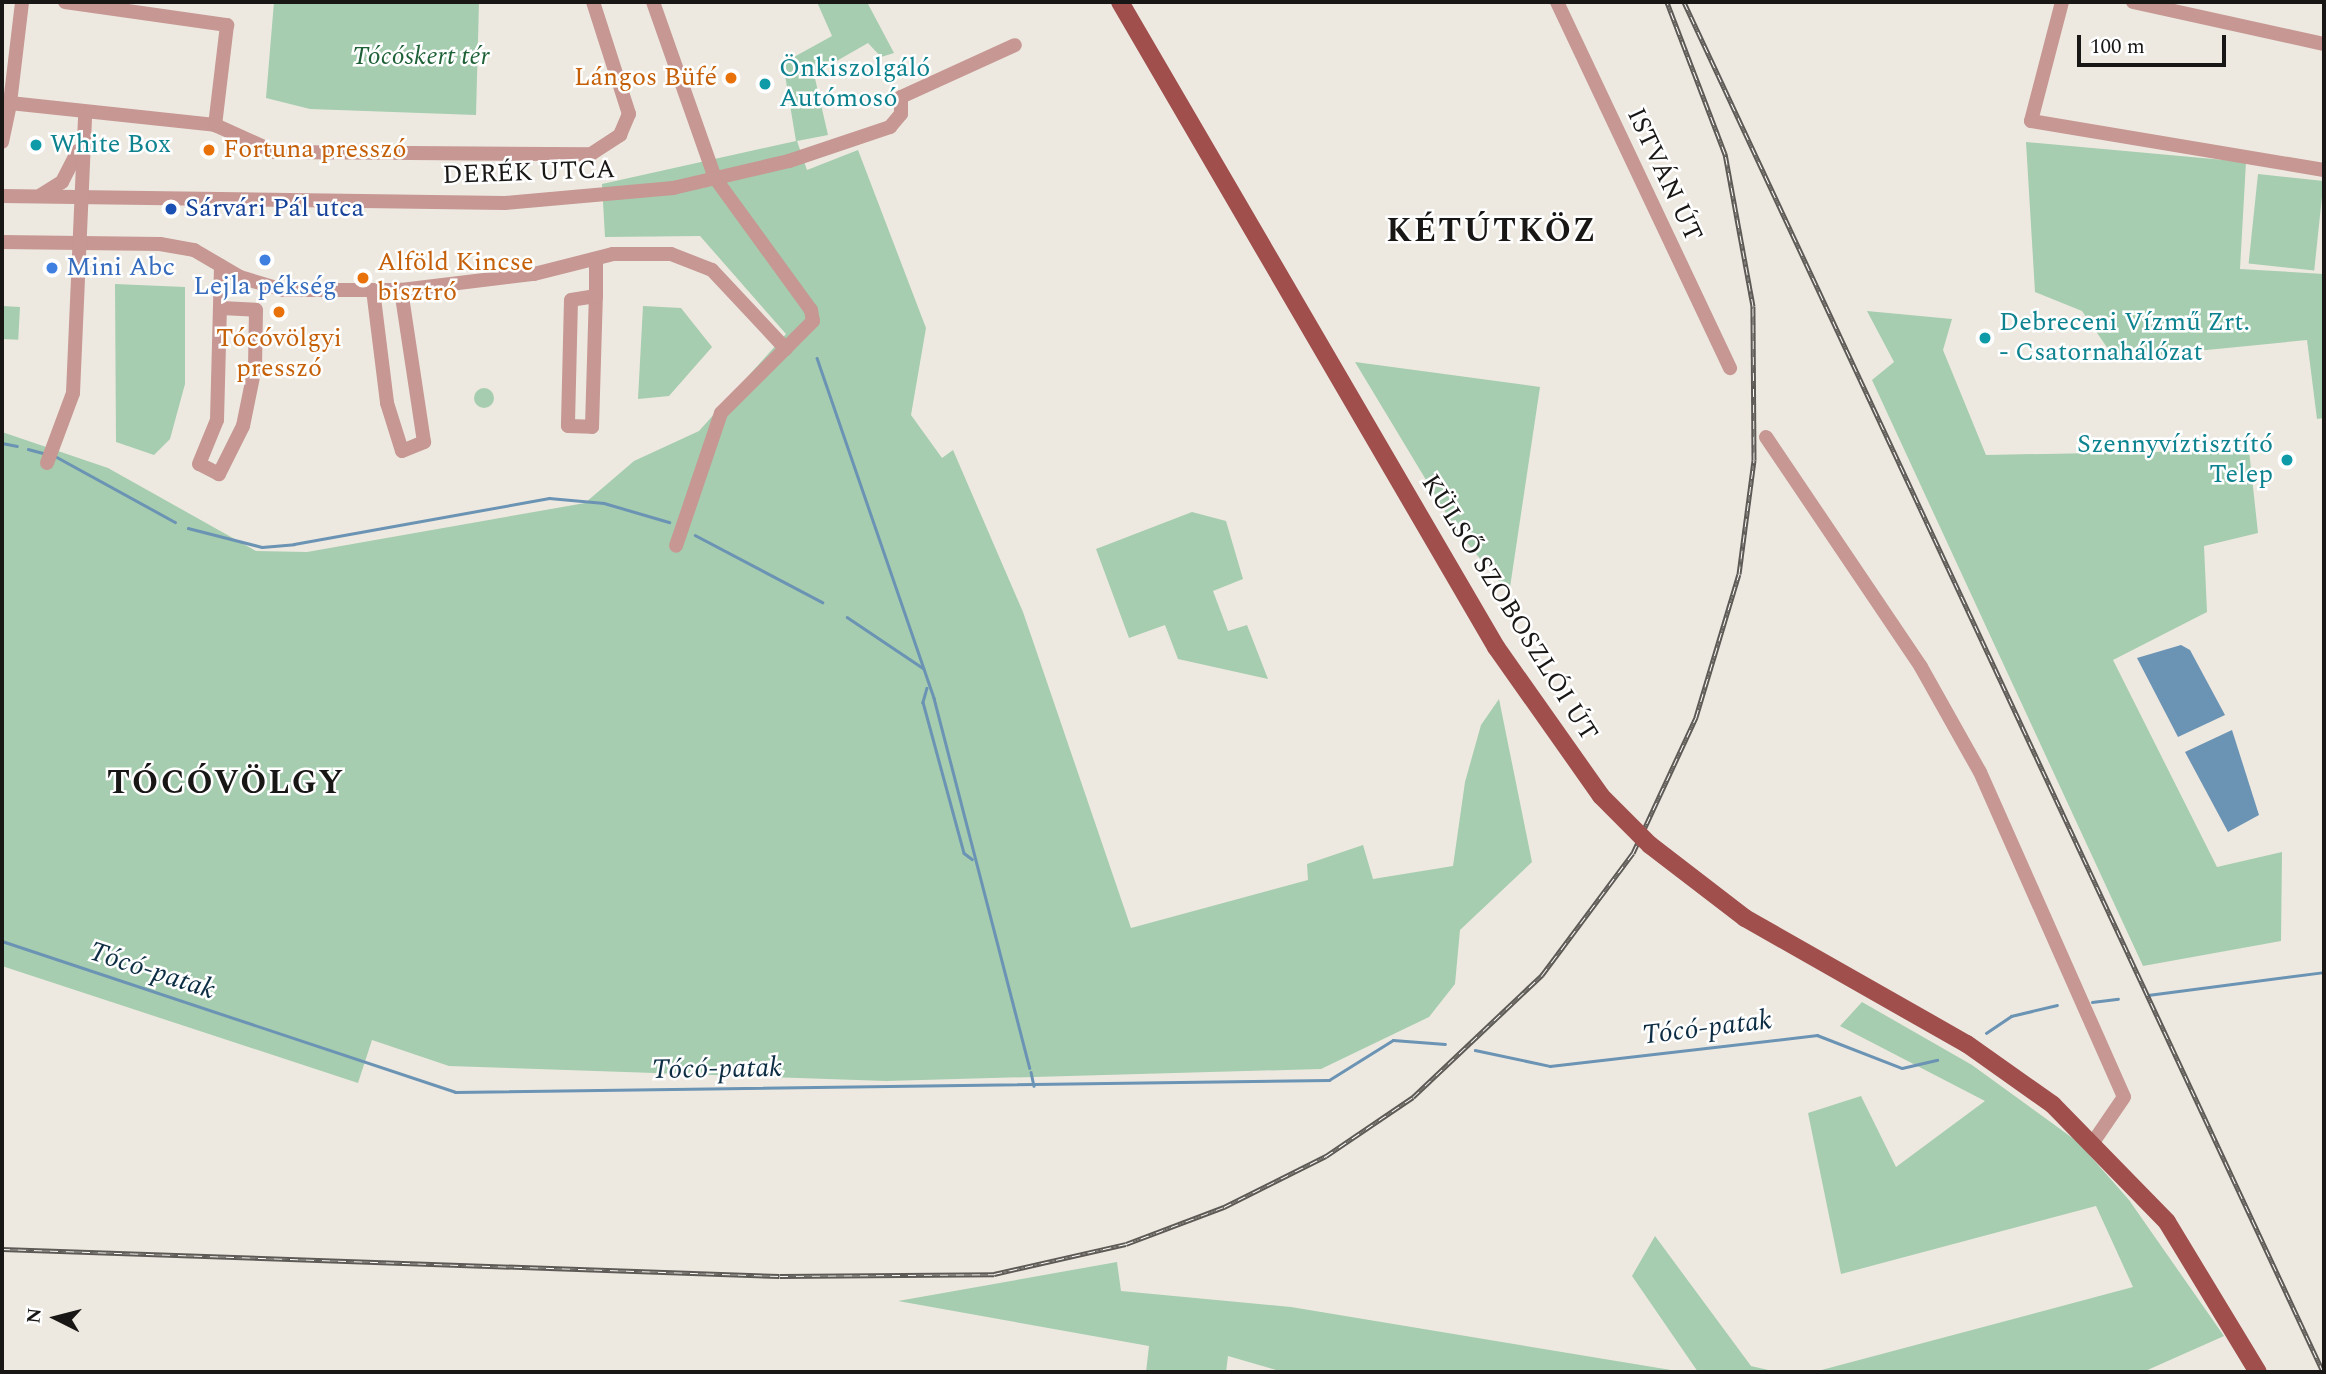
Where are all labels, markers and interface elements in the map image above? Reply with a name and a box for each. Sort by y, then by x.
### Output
scale bar [2081,21,2230,65]
text: 100 m [2090,31,2145,63]
park label: Tócóskert tér [352,41,490,73]
place label: Önkiszolgáló Autómosó [779,53,930,114]
place label: Lángos Büfé [574,62,717,94]
marker: Lángos Büfé [723,70,739,86]
marker: Önkiszolgáló Autómosó [757,76,773,92]
street label: ISTVÁN ÚT [1619,103,1709,247]
place label: White Box [50,129,171,161]
place label: Fortuna presszó [223,134,406,166]
marker: White Box [28,137,44,153]
marker: Fortuna presszó [201,142,217,158]
street label: DERÉK UTCA [442,154,616,192]
place label: Sárvári Pál utca [185,193,364,225]
marker: Sárvári Pál utca [163,201,179,217]
district label: KÉTÚTKÖZ [1387,212,1597,252]
place label: Alföld Kincse bisztró [377,247,533,308]
place label: Mini Abc [66,252,175,284]
marker: Lejla pékség [257,252,273,268]
marker: Mini Abc [44,260,60,276]
marker: Alföld Kincse bisztró [355,270,371,286]
place label: Lejla pékség [193,271,337,303]
marker: Tócóvölgyi presszó [271,304,287,320]
place label: Debreceni Vízmű Zrt. - Csatornahálózat [1999,307,2250,368]
place label: Tócóvölgyi presszó [216,323,342,384]
marker: Debreceni Vízmű Zrt. - Csatornahálózat [1977,330,1993,346]
place label: Szennyvíztisztító Telep [2077,429,2273,490]
marker: Szennyvíztisztító Telep [2279,452,2295,468]
street label: KÜLSŐ SZOBOSZLÓI ÚT [1414,469,1604,747]
district label: TÓCÓVÖLGY [108,764,344,804]
water label: Tócó-patak [85,935,219,1007]
water label: Tócó-patak [1640,1003,1774,1053]
water label: Tócó-patak [651,1051,783,1087]
north arrow [21,1283,91,1353]
text: N [19,1307,50,1325]

